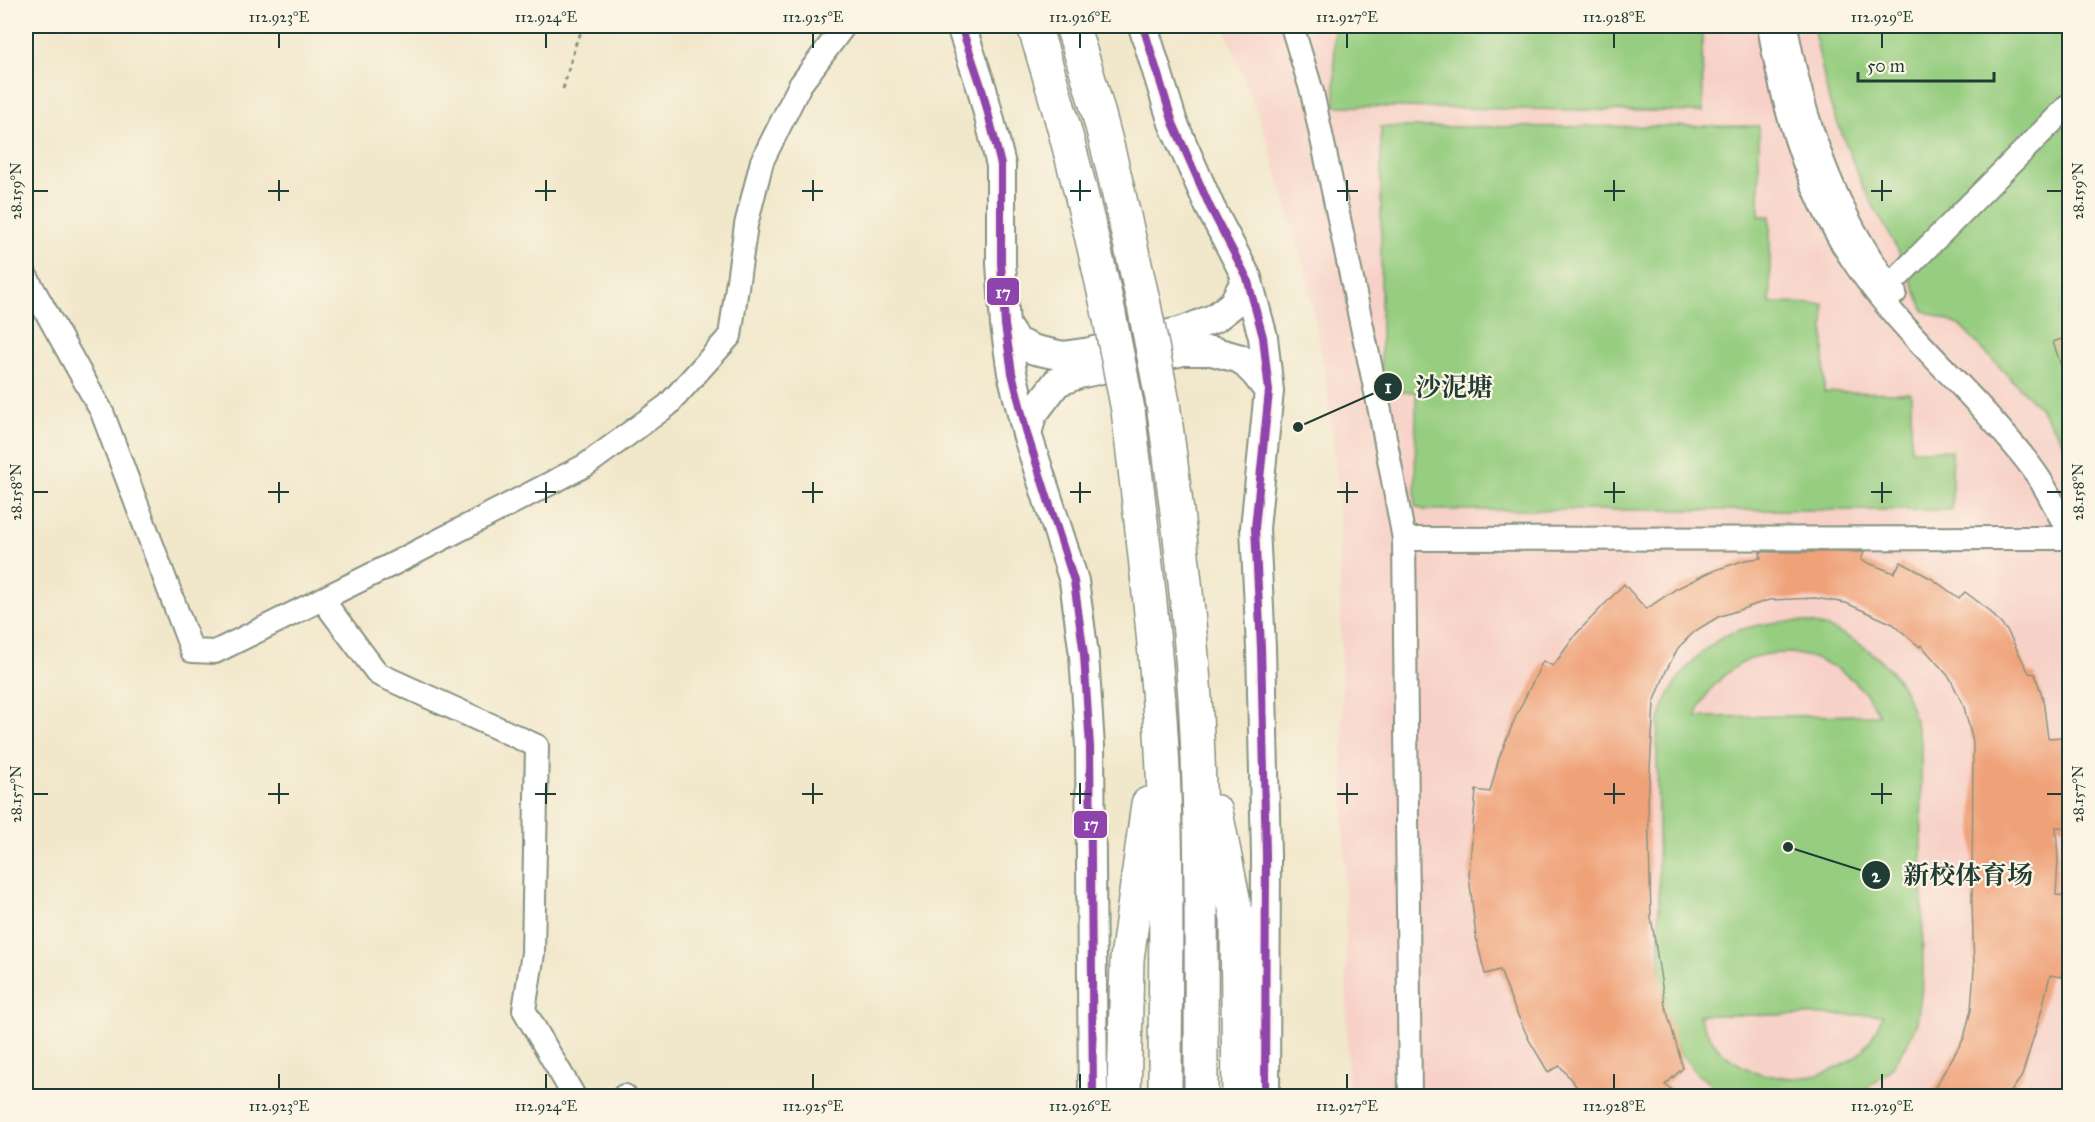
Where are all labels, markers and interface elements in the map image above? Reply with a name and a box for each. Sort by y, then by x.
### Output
text: 112.923°E [249,8,309,26]
text: 112.924°E [515,8,578,26]
text: 112.925°E [782,8,844,26]
text: 112.926°E [1049,8,1111,26]
text: 112.927°E [1316,8,1378,26]
text: 112.928°E [1583,8,1645,26]
text: 112.929°E [1851,8,1913,26]
scale bar [1858,45,1994,83]
text: 50 m [1867,55,1905,77]
text: 28.159°N [7,162,25,220]
text: 28.159°N [2069,162,2087,220]
line badge: 17 [986,277,1020,306]
text: 17 [996,283,1011,302]
callout: 沙泥塘 [1373,365,1505,409]
text: 沙泥塘 [1415,371,1493,403]
text: 1 [1384,376,1392,398]
text: 28.158°N [7,463,25,521]
text: 28.158°N [2069,463,2087,521]
text: 28.157°N [7,765,25,823]
text: 28.157°N [2069,765,2087,823]
line badge: 17 [1073,810,1108,839]
text: 17 [1084,815,1099,834]
callout: 新校体育场 [1861,853,2045,897]
text: 新校体育场 [1903,859,2033,891]
text: 2 [1872,865,1882,887]
text: 112.923°E [249,1097,309,1115]
text: 112.924°E [515,1097,578,1115]
text: 112.925°E [782,1097,844,1115]
text: 112.926°E [1049,1097,1111,1115]
text: 112.927°E [1316,1097,1378,1115]
text: 112.928°E [1583,1097,1645,1115]
text: 112.929°E [1851,1097,1913,1115]

